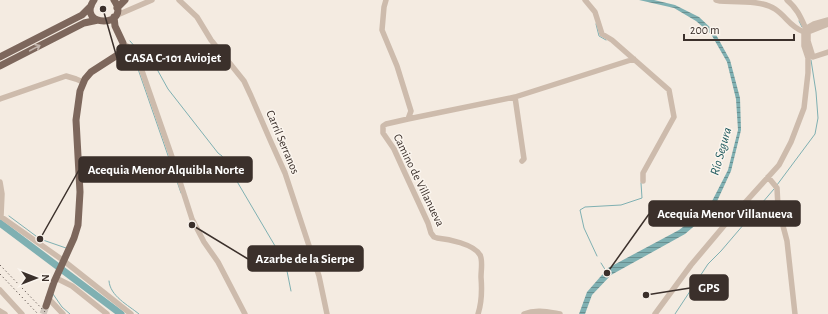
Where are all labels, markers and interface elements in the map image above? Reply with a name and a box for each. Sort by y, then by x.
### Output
scale bar [684,16,794,42]
text: 200 m [690,24,720,36]
one-way arrow [28,44,40,51]
callout: CASA C-101 Aviojet [117,45,230,70]
text: CASA C-101 Aviojet [125,52,222,65]
street label: Carril Serranos [264,108,302,176]
water label: Río Segura [708,126,735,177]
street label: Camino de Villanueva [391,132,447,229]
callout: Acequia Menor Alquibla Norte [79,157,252,182]
text: Acequia Menor Alquibla Norte [88,164,244,177]
callout: Acequia Menor Villanueva [649,201,800,226]
text: Acequia Menor Villanueva [657,208,793,221]
callout: Azarbe de la Sierpe [248,246,363,271]
text: Azarbe de la Sierpe [256,253,354,266]
north arrow [16,258,56,298]
text: N [40,274,51,282]
callout: GPS [690,275,728,300]
text: GPS [698,282,720,295]

